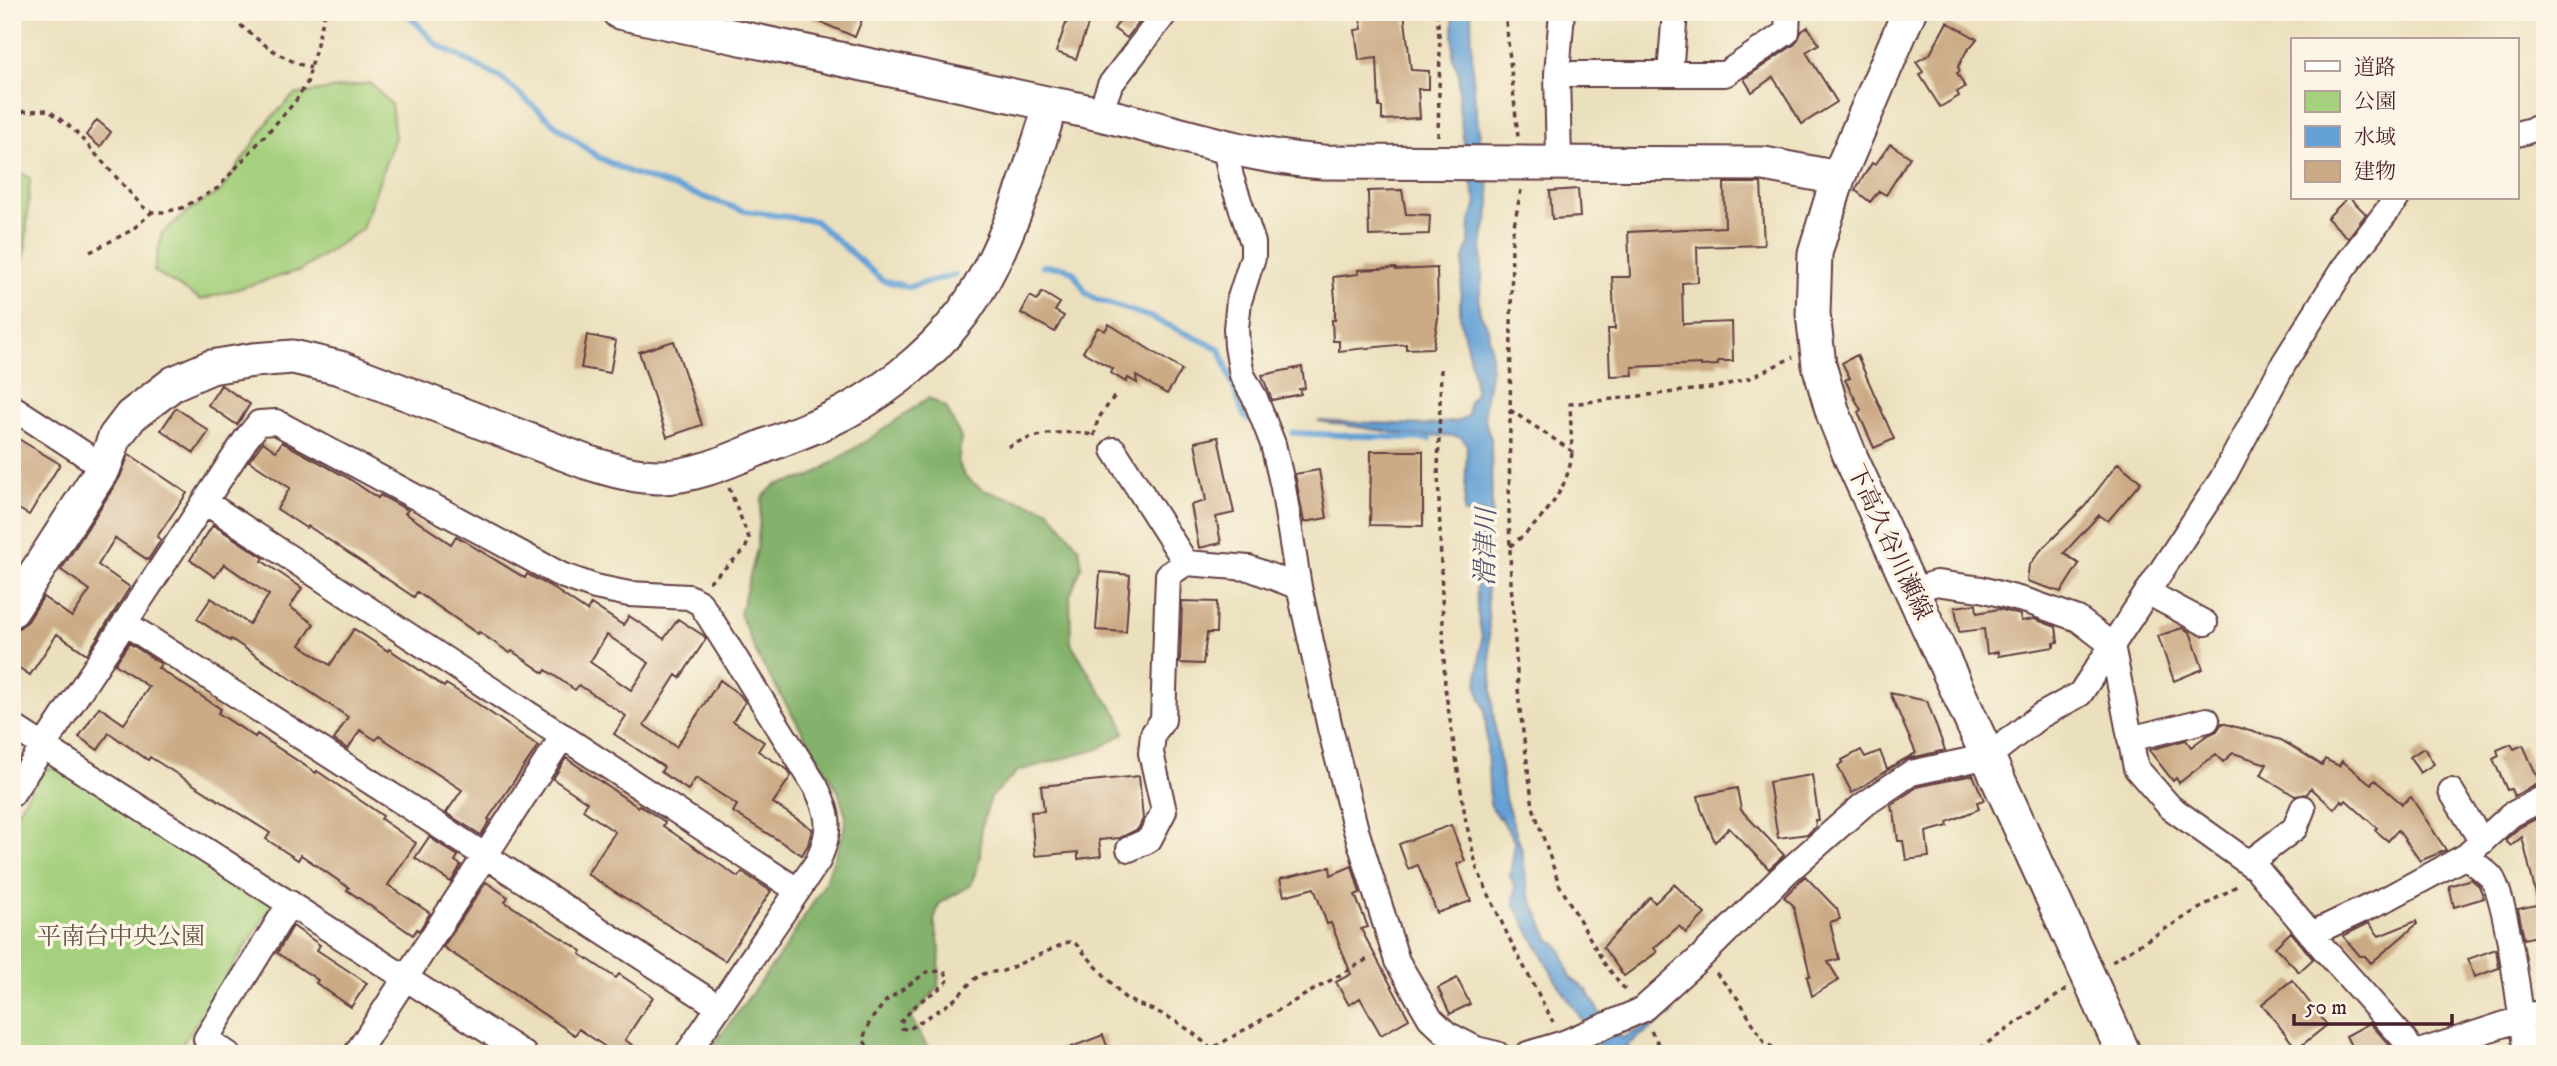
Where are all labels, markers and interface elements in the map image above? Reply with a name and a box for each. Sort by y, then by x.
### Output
legend [2291,38,2518,200]
text: 道路 [2354,55,2396,81]
text: 公園 [2354,89,2396,115]
text: 水域 [2354,125,2396,151]
text: 建物 [2354,159,2396,185]
street label: 下高久谷川瀬線 [1840,460,1938,625]
water label: 滑津川 [1469,505,1504,586]
park label: 平南台中央公園 [37,922,205,952]
scale bar [2294,982,2452,1026]
text: 50 m [2305,995,2347,1021]

